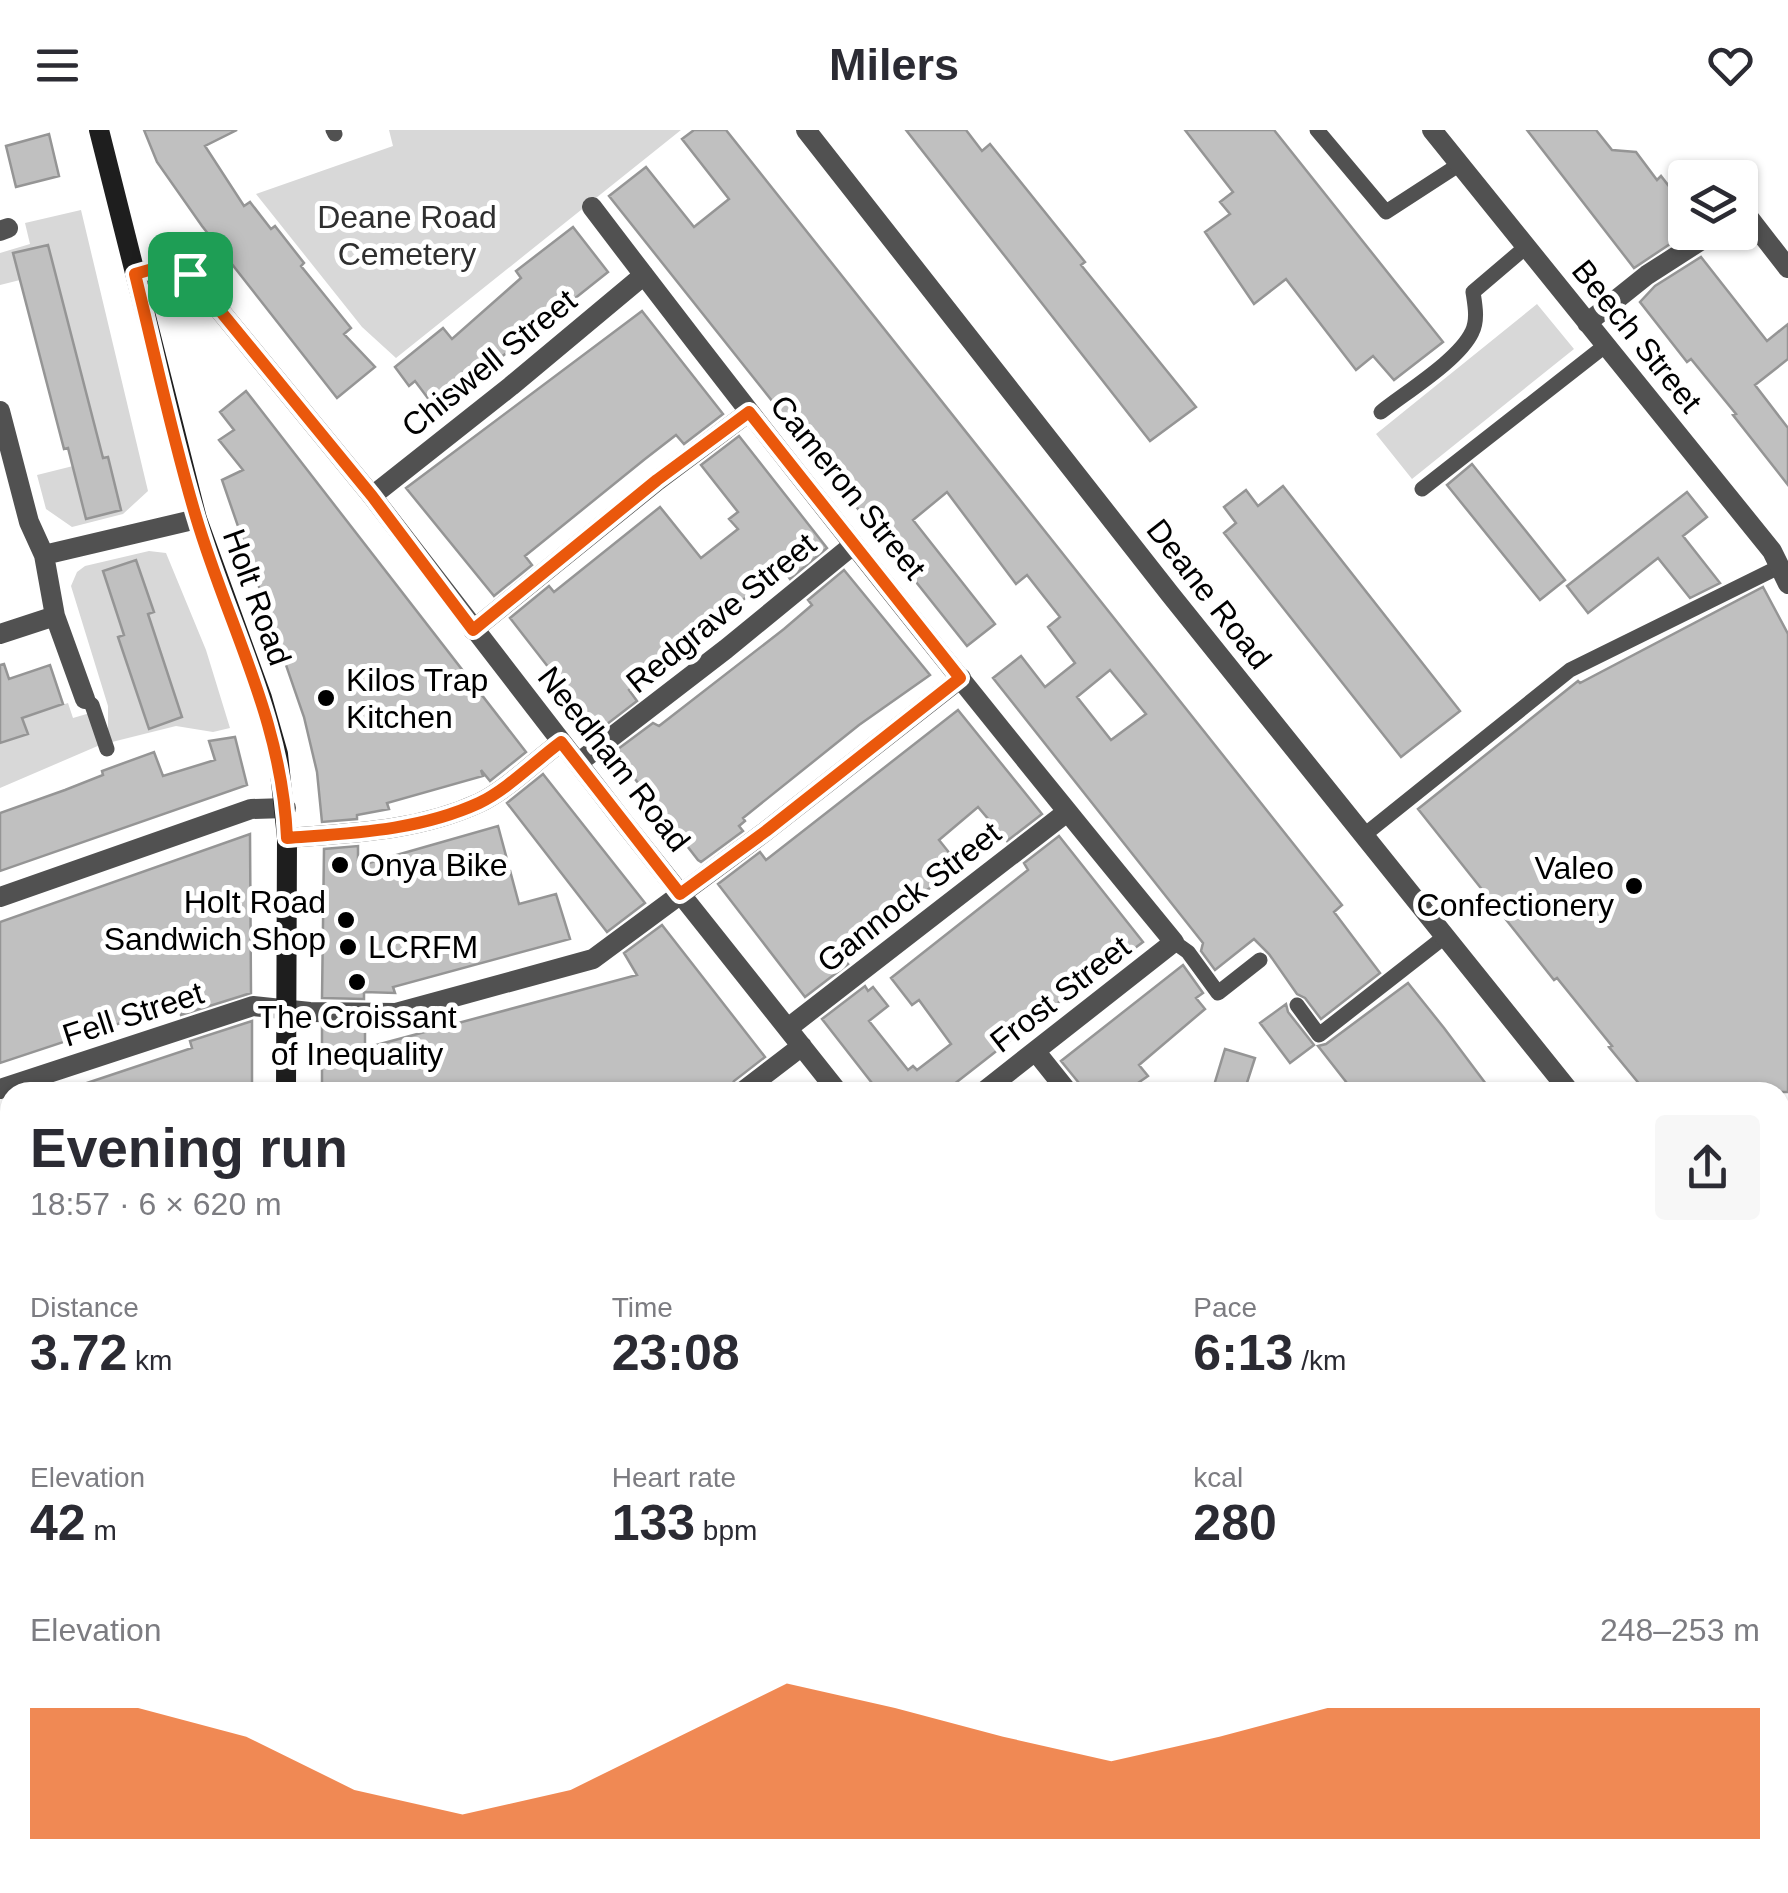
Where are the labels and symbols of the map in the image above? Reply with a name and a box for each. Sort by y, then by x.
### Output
park label: Deane Road Cemetery [317,199,497,272]
pin [148,232,233,317]
street label: Beech Street [1565,253,1709,419]
street label: Chiswell Street [395,282,583,444]
street label: Cameron Street [763,388,933,586]
street label: Deane Road [1140,512,1278,676]
street label: Holt Road [216,524,298,670]
street label: Redgrave Street [619,526,823,700]
street label: Needham Road [531,660,697,858]
place label: Kilos Trap Kitchen [346,662,488,735]
marker: Kilos Trap Kitchen [315,687,337,709]
street label: Gannock Street [810,814,1008,980]
place label: Onya Bike [360,847,508,883]
place label: Valeo Confectionery [1417,850,1614,923]
marker: Onya Bike [329,854,351,876]
marker: Valeo Confectionery [1623,875,1645,897]
place label: Holt Road Sandwich Shop [104,884,326,957]
marker: Holt Road Sandwich Shop [335,909,357,931]
street label: Frost Street [983,928,1137,1060]
place label: LCRFM [368,929,478,965]
marker: LCRFM [337,936,359,958]
marker: The Croissant of Inequality [346,971,368,993]
street label: Fell Street [58,974,208,1054]
place label: The Croissant of Inequality [257,999,457,1072]

